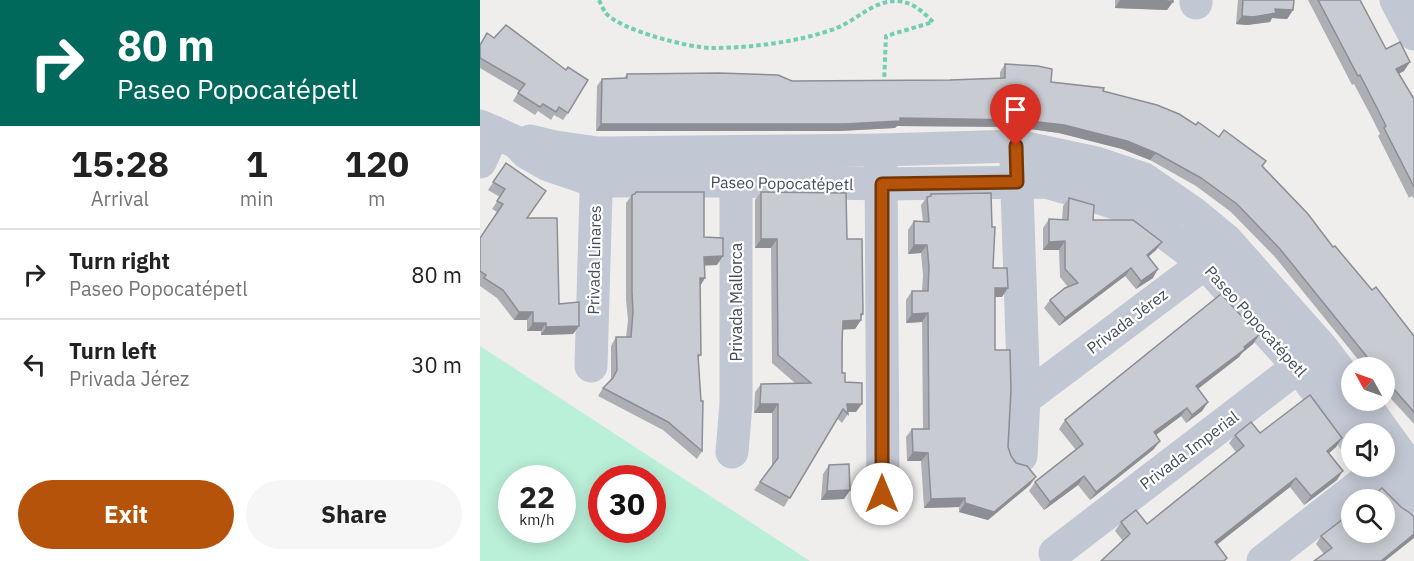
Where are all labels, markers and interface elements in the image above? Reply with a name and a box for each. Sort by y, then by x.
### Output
text: 80 m [117,18,215,73]
icon: right [18,24,96,102]
text: Paseo Popocatépetl [117,71,358,106]
pin [990,84,1041,146]
icon: arrive [999,93,1032,126]
text: 15:28 [71,140,169,187]
text: 1 [246,140,268,187]
text: 120 [344,140,409,187]
street label: Paseo Popocatépetl [710,172,854,194]
text: Arrival [91,185,149,212]
text: min [240,185,274,212]
text: m [368,185,386,212]
street label: Privada Linares [583,205,605,315]
street label: Privada Mallorca [726,242,746,361]
text: Turn right [69,246,170,275]
icon: right [18,258,51,291]
text: 80 m [411,260,462,289]
street label: Paseo Popocatépetl [1201,261,1311,381]
text: Paseo Popocatépetl [69,275,248,302]
street label: Privada Jérez [1083,284,1171,358]
text: Turn left [69,336,157,365]
icon: left [18,348,51,381]
text: 30 m [411,350,462,379]
north arrow [1341,357,1395,411]
map controls [1341,357,1395,543]
text: Privada Jérez [69,365,189,392]
street label: Privada Imperial [1136,406,1242,494]
button: sound [1341,423,1395,477]
position arrow [850,462,914,526]
speed limit sign: 30 [588,465,666,543]
text: 22 [519,477,555,516]
button: Exit [18,480,234,549]
button: Share [246,480,462,549]
button: search [1341,489,1395,543]
text: km/h [519,510,555,529]

